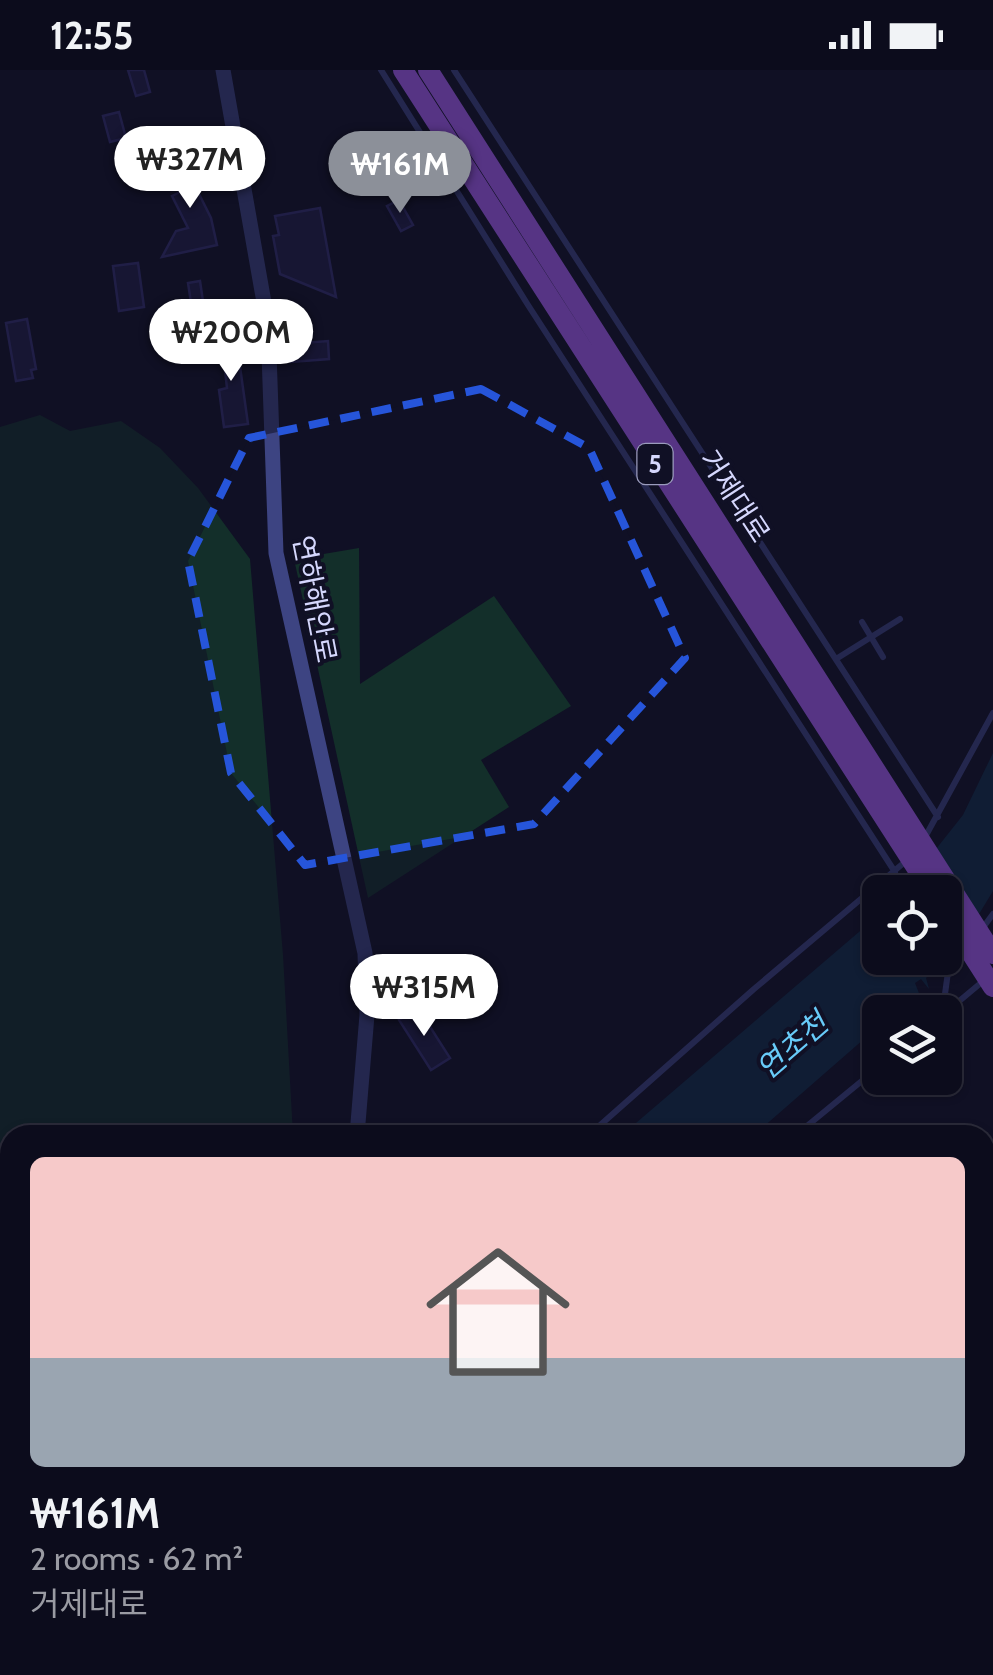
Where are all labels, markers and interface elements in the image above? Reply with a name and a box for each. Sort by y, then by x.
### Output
text: 12:55 [50,12,133,59]
pin: ₩327M [120,126,260,211]
pin: ₩161M [330,131,470,216]
text: ₩327M [136,139,244,178]
text: ₩161M [350,144,450,183]
pin: ₩200M [161,299,301,384]
text: ₩200M [171,312,291,351]
road number: 5 [638,444,672,484]
street label: 거제대로 [693,444,777,548]
street label: 연하해안로 [286,533,344,665]
map controls [862,875,962,1095]
button: locate [862,875,962,975]
pin: ₩315M [354,954,494,1039]
text: ₩315M [372,967,476,1006]
button: layers [862,995,962,1095]
water label: 연초천 [749,1003,838,1087]
icon: home [408,1222,588,1402]
text: ₩161M [30,1487,160,1539]
text: 2 rooms · 62 m² [30,1539,243,1578]
text: 거제대로 [30,1584,148,1623]

